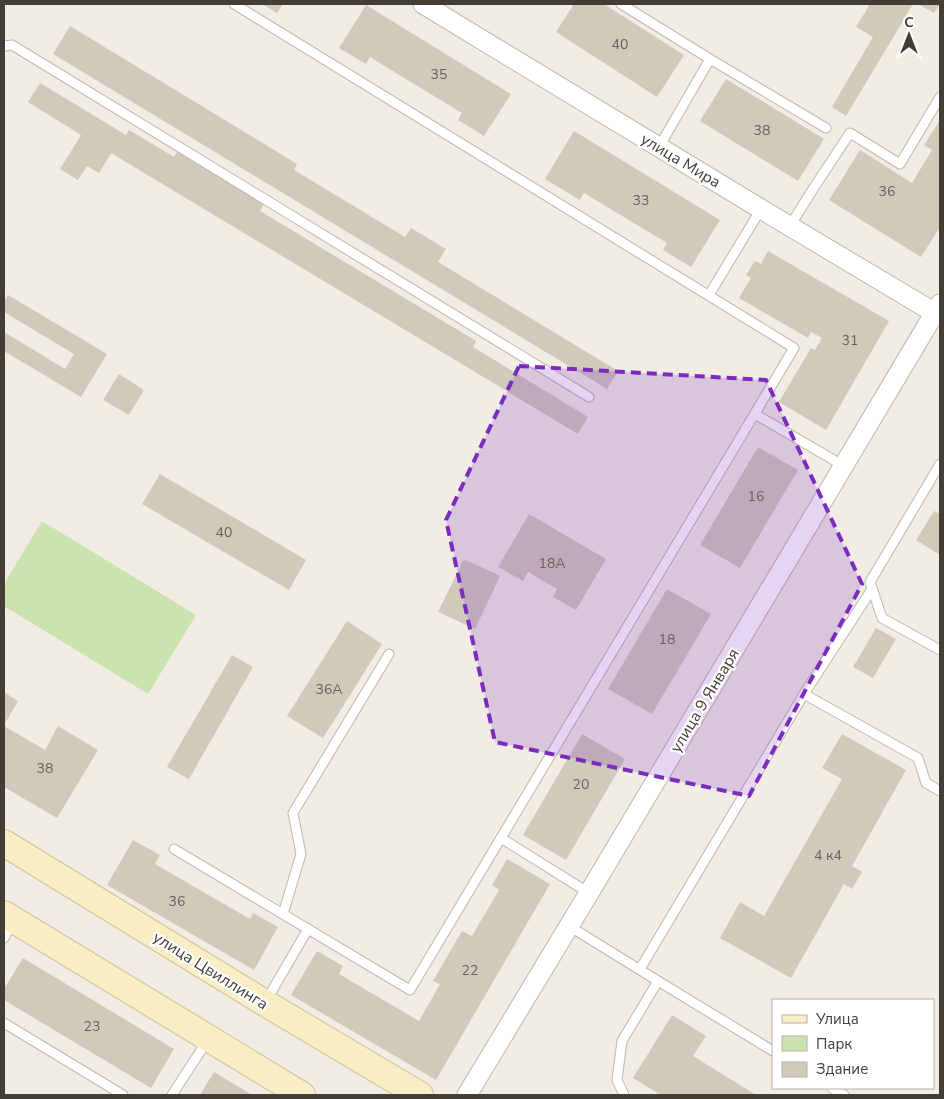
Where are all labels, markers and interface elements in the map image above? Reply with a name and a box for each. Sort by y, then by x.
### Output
north arrow [884,10,934,60]
text: С [904,13,914,32]
house number: 40 [612,35,628,54]
house number: 35 [431,65,447,84]
house number: 38 [754,121,770,140]
street label: улица Мира [636,128,725,193]
house number: 36 [879,182,895,201]
house number: 33 [633,191,649,210]
house number: 31 [842,331,858,350]
house number: 16 [748,487,764,506]
house number: 40 [216,523,232,542]
house number: 18А [538,554,566,573]
house number: 18 [659,630,675,649]
street label: улица 9 Января [665,644,745,757]
house number: 36А [315,680,343,699]
house number: 38 [37,759,53,778]
house number: 20 [573,775,589,794]
house number: 4 к4 [814,846,842,865]
house number: 36 [169,892,185,911]
street label: улица Цвиллинга [149,926,272,1015]
house number: 22 [462,961,478,980]
legend [772,999,934,1089]
text: Улица [815,1009,859,1029]
house number: 23 [84,1017,100,1036]
text: Парк [816,1034,852,1054]
text: Здание [816,1059,868,1079]

